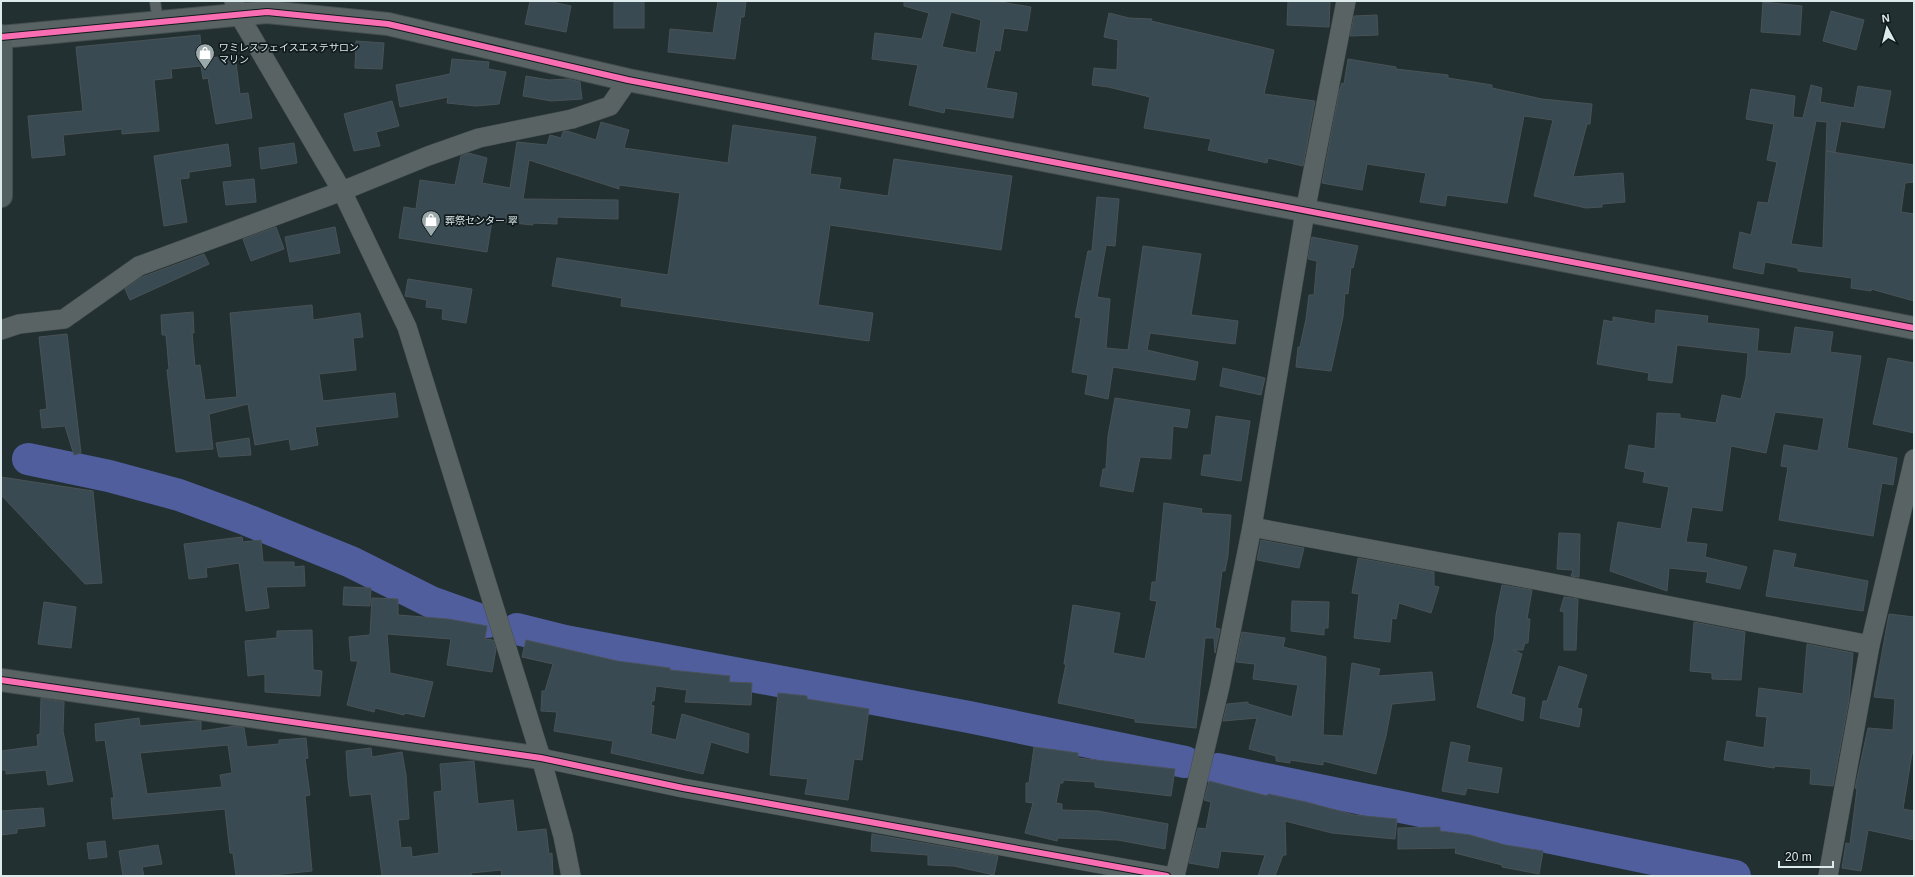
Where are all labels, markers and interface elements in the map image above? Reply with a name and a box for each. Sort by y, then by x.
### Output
north arrow [1867,8,1907,48]
text: N [1881,12,1891,25]
shop icon: ワミレスフェイスエステサロン マリン [194,42,216,70]
place label: ワミレスフェイスエステサロン マリン [219,42,359,65]
shop icon: 葬祭センター 翠 [420,209,442,237]
place label: 葬祭センター 翠 [445,215,518,226]
scale bar [1779,843,1833,869]
text: 20 m [1785,850,1812,864]

